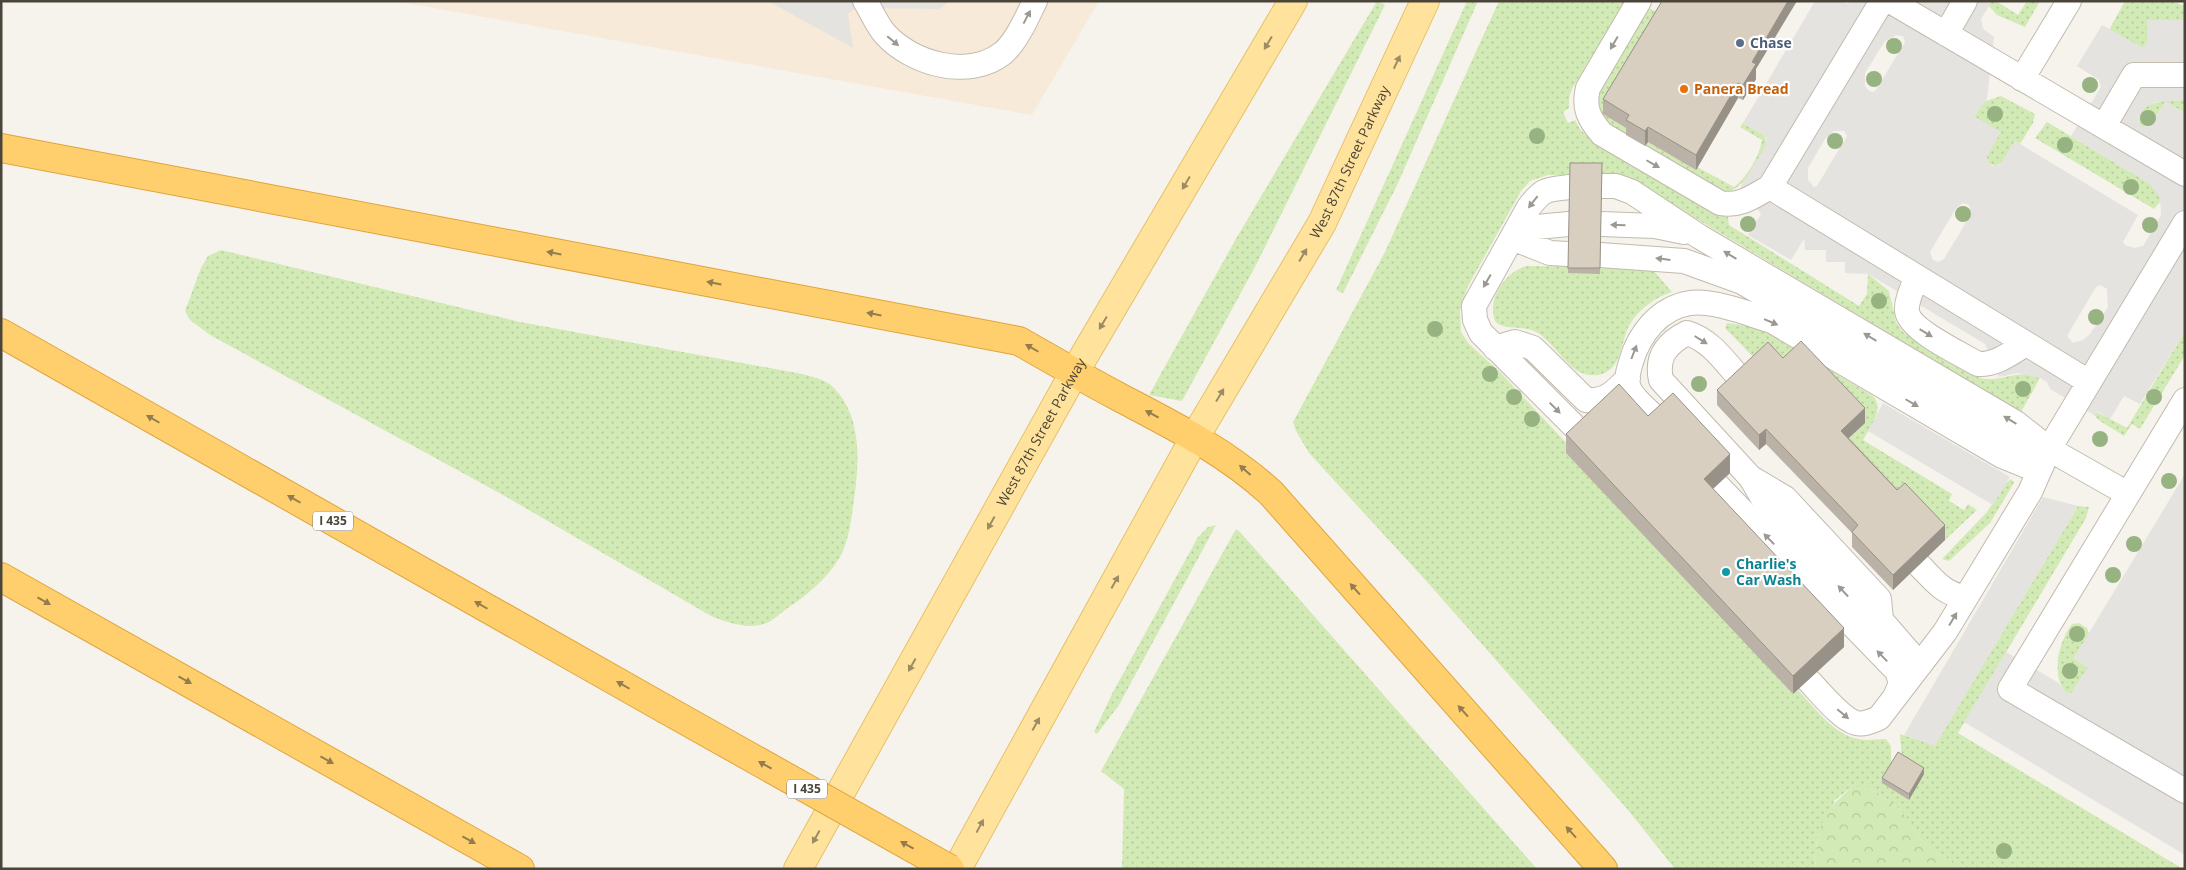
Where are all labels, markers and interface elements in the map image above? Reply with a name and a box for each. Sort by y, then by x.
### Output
one-way arrow [1023,10,1031,24]
place label: Chase [1750,33,1792,52]
one-way arrow [886,35,899,46]
one-way arrow [1264,37,1273,50]
one-way arrow [1610,37,1619,50]
marker: Chase [1734,37,1746,49]
one-way arrow [1393,55,1401,69]
place label: Panera Bread [1694,79,1789,98]
street label: West 87th Street Parkway [1305,81,1394,242]
marker: Panera Bread [1678,83,1690,95]
one-way arrow [1647,159,1660,168]
one-way arrow [1181,177,1190,190]
one-way arrow [1528,195,1538,209]
one-way arrow [1610,221,1626,229]
one-way arrow [547,249,562,257]
one-way arrow [1299,249,1308,262]
one-way arrow [1724,250,1737,259]
one-way arrow [1655,255,1671,263]
one-way arrow [1483,274,1492,287]
one-way arrow [706,279,722,287]
one-way arrow [865,309,881,317]
one-way arrow [1099,316,1107,331]
one-way arrow [1764,319,1778,327]
one-way arrow [1920,328,1933,337]
one-way arrow [1864,333,1877,342]
one-way arrow [1694,335,1708,344]
one-way arrow [1025,344,1038,353]
one-way arrow [1631,345,1639,359]
street label: West 87th Street Parkway [992,353,1090,509]
one-way arrow [1216,389,1225,402]
one-way arrow [1905,399,1920,407]
one-way arrow [1549,402,1561,414]
one-way arrow [1145,410,1160,418]
one-way arrow [145,415,160,423]
one-way arrow [2004,415,2017,424]
one-way arrow [1239,464,1251,476]
one-way arrow [287,495,301,503]
road number: I 435 [313,512,353,530]
one-way arrow [986,516,995,529]
one-way arrow [1763,534,1775,546]
place label: Charlie's Car Wash [1736,554,1802,589]
marker: Charlie's Car Wash [1720,566,1732,578]
one-way arrow [1110,575,1119,589]
one-way arrow [1349,583,1361,595]
one-way arrow [1837,585,1849,597]
one-way arrow [37,596,50,605]
one-way arrow [474,601,489,609]
one-way arrow [1948,613,1957,626]
one-way arrow [1876,651,1888,663]
one-way arrow [907,658,916,671]
one-way arrow [179,676,192,685]
one-way arrow [616,681,629,690]
one-way arrow [1457,705,1469,717]
one-way arrow [1837,709,1850,720]
one-way arrow [1031,717,1040,731]
one-way arrow [320,756,334,764]
one-way arrow [759,761,772,770]
road number: I 435 [787,780,827,799]
one-way arrow [976,819,984,833]
one-way arrow [1565,827,1577,839]
one-way arrow [812,830,820,845]
one-way arrow [462,835,475,844]
one-way arrow [900,841,914,849]

